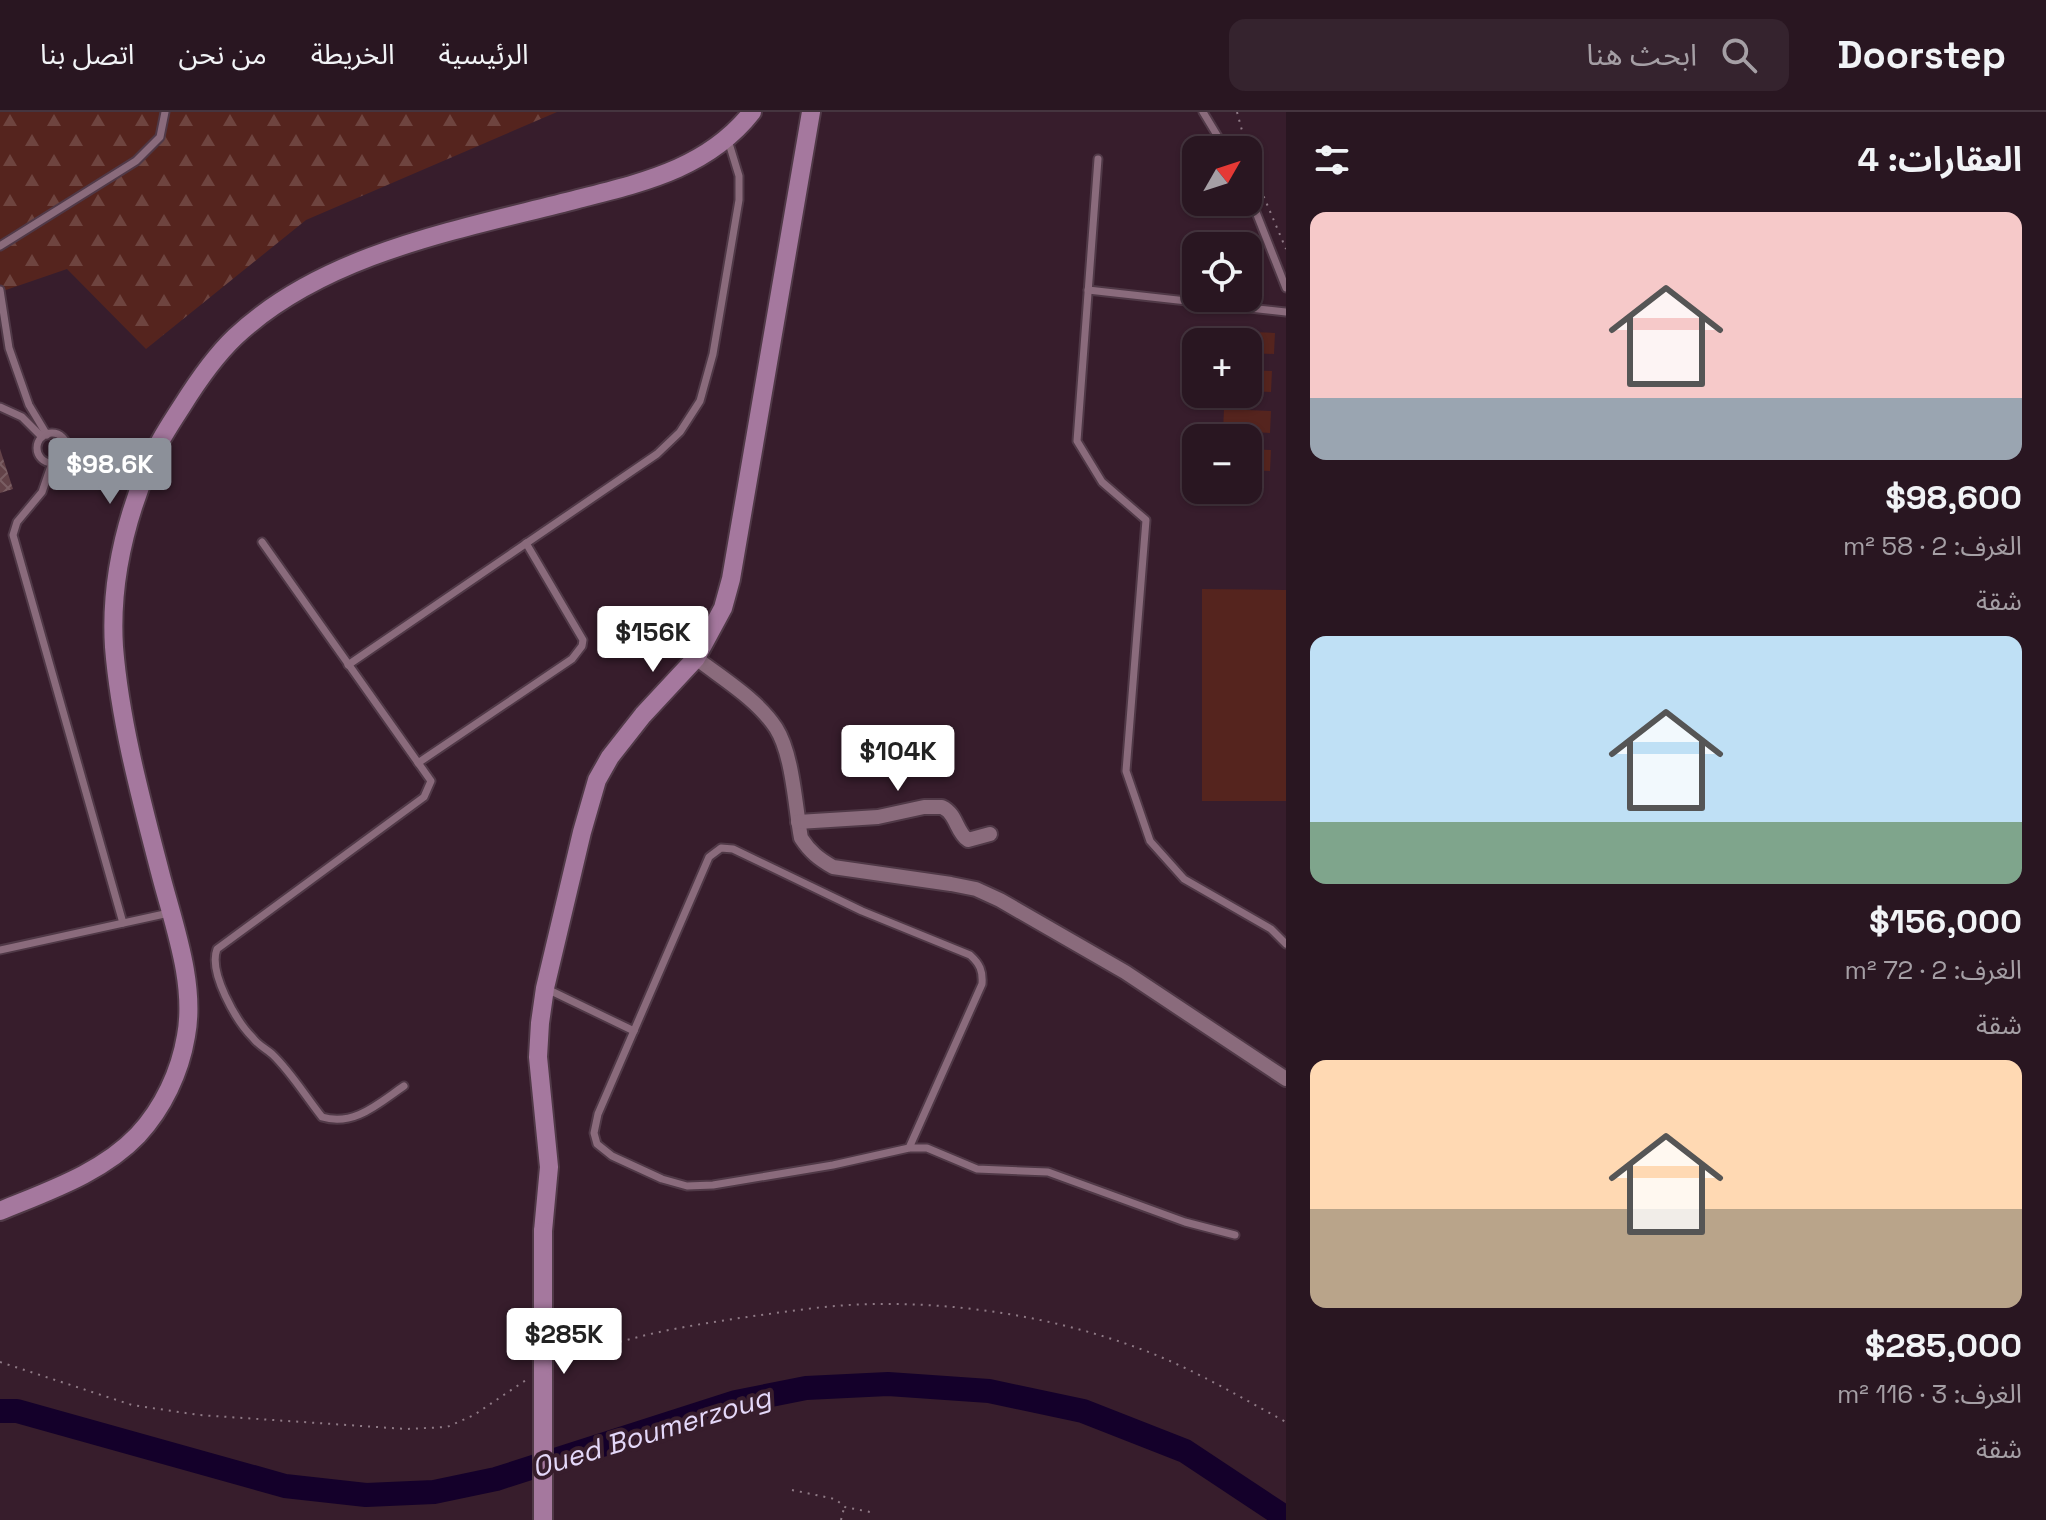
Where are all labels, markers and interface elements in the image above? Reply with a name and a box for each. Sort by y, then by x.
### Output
search box [1229,19,1789,91]
text: Doorstep [1837,31,2006,79]
icon: search [1717,33,1761,77]
text: ابحث هنا [1586,35,1697,74]
text: اتصل بنا [40,36,135,72]
text: من نحن [179,36,267,72]
text: الخريطة [311,36,395,72]
text: الرئيسية [439,36,529,72]
north arrow [1182,136,1262,216]
map controls [1182,136,1262,504]
icon: filters [1310,138,1354,182]
text: العقارات: 4 [1858,138,2022,181]
button: locate [1182,232,1262,312]
icon: home [1594,264,1738,408]
button: + [1182,328,1262,408]
button: − [1182,424,1262,504]
pin: $98.6K [45,438,175,506]
text: $98.6K [66,447,154,481]
text: $98,600 [1885,476,2022,519]
text: الغرف: 2 · 58 m² [1843,529,2022,563]
text: شقة [1976,584,2022,618]
pin: $156K [597,606,709,674]
text: $156K [615,615,691,649]
icon: home [1594,688,1738,832]
pin: $104K [842,725,954,793]
text: $104K [859,734,937,768]
text: $156,000 [1869,900,2022,943]
text: الغرف: 2 · 72 m² [1845,953,2022,987]
text: شقة [1976,1008,2022,1042]
icon: home [1594,1112,1738,1256]
pin: $285K [508,1308,620,1376]
text: $285K [525,1317,603,1351]
text: $285,000 [1865,1324,2022,1367]
text: الغرف: 3 · 116 m² [1837,1377,2022,1411]
water label: Oued Boumerzoug [527,1378,777,1486]
text: شقة [1976,1432,2022,1466]

